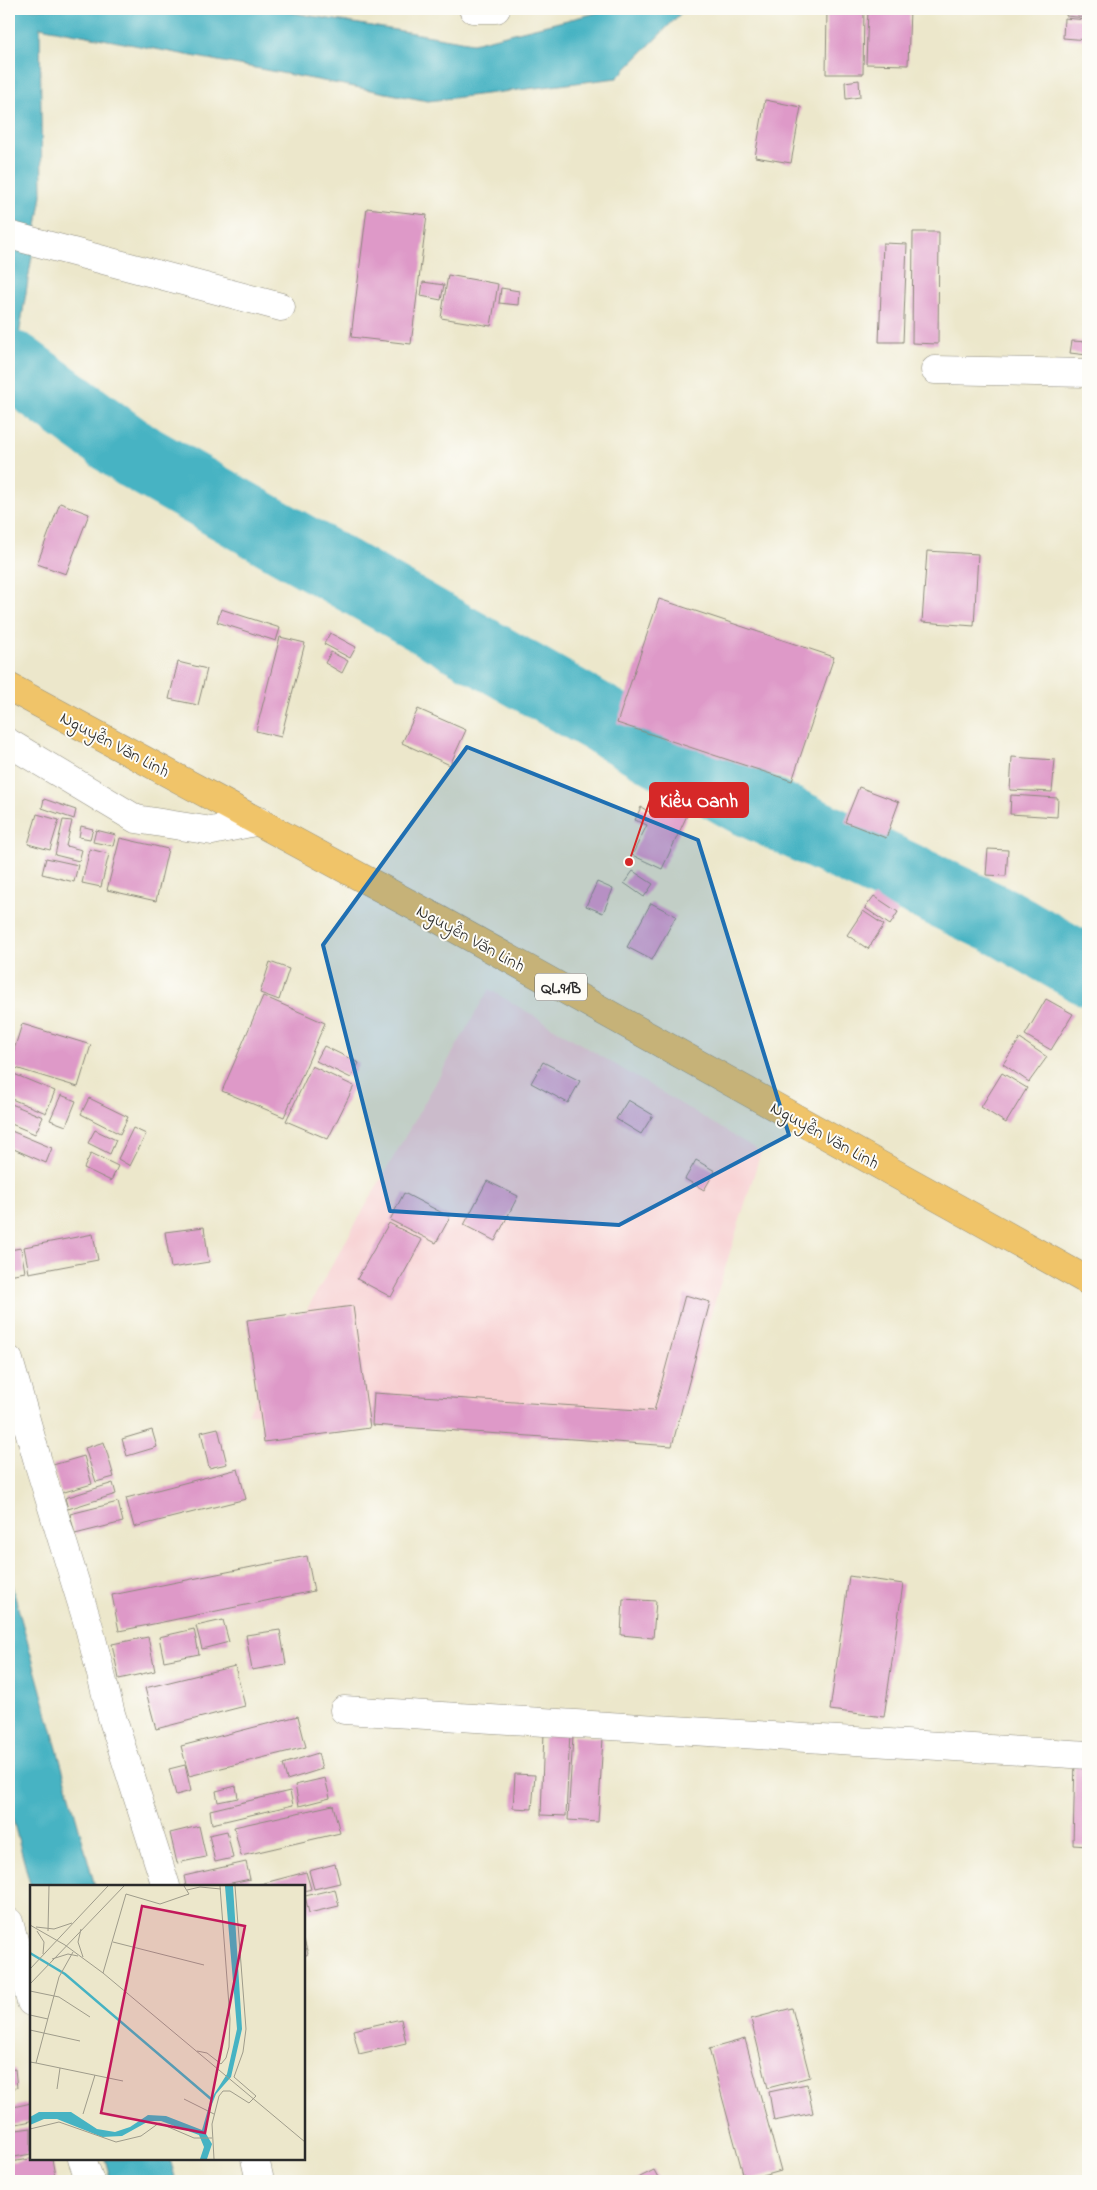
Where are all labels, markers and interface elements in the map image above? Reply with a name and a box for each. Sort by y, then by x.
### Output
street label: Nguyễn Văn Linh [54,706,173,786]
callout: Kiều Oanh [650,783,748,817]
text: Kiều Oanh [660,789,738,816]
street label: Nguyễn Văn Linh [410,899,529,981]
road number: QL.91B [535,974,587,1000]
street label: Nguyễn Văn Linh [764,1096,883,1178]
inset map [30,1885,305,2160]

